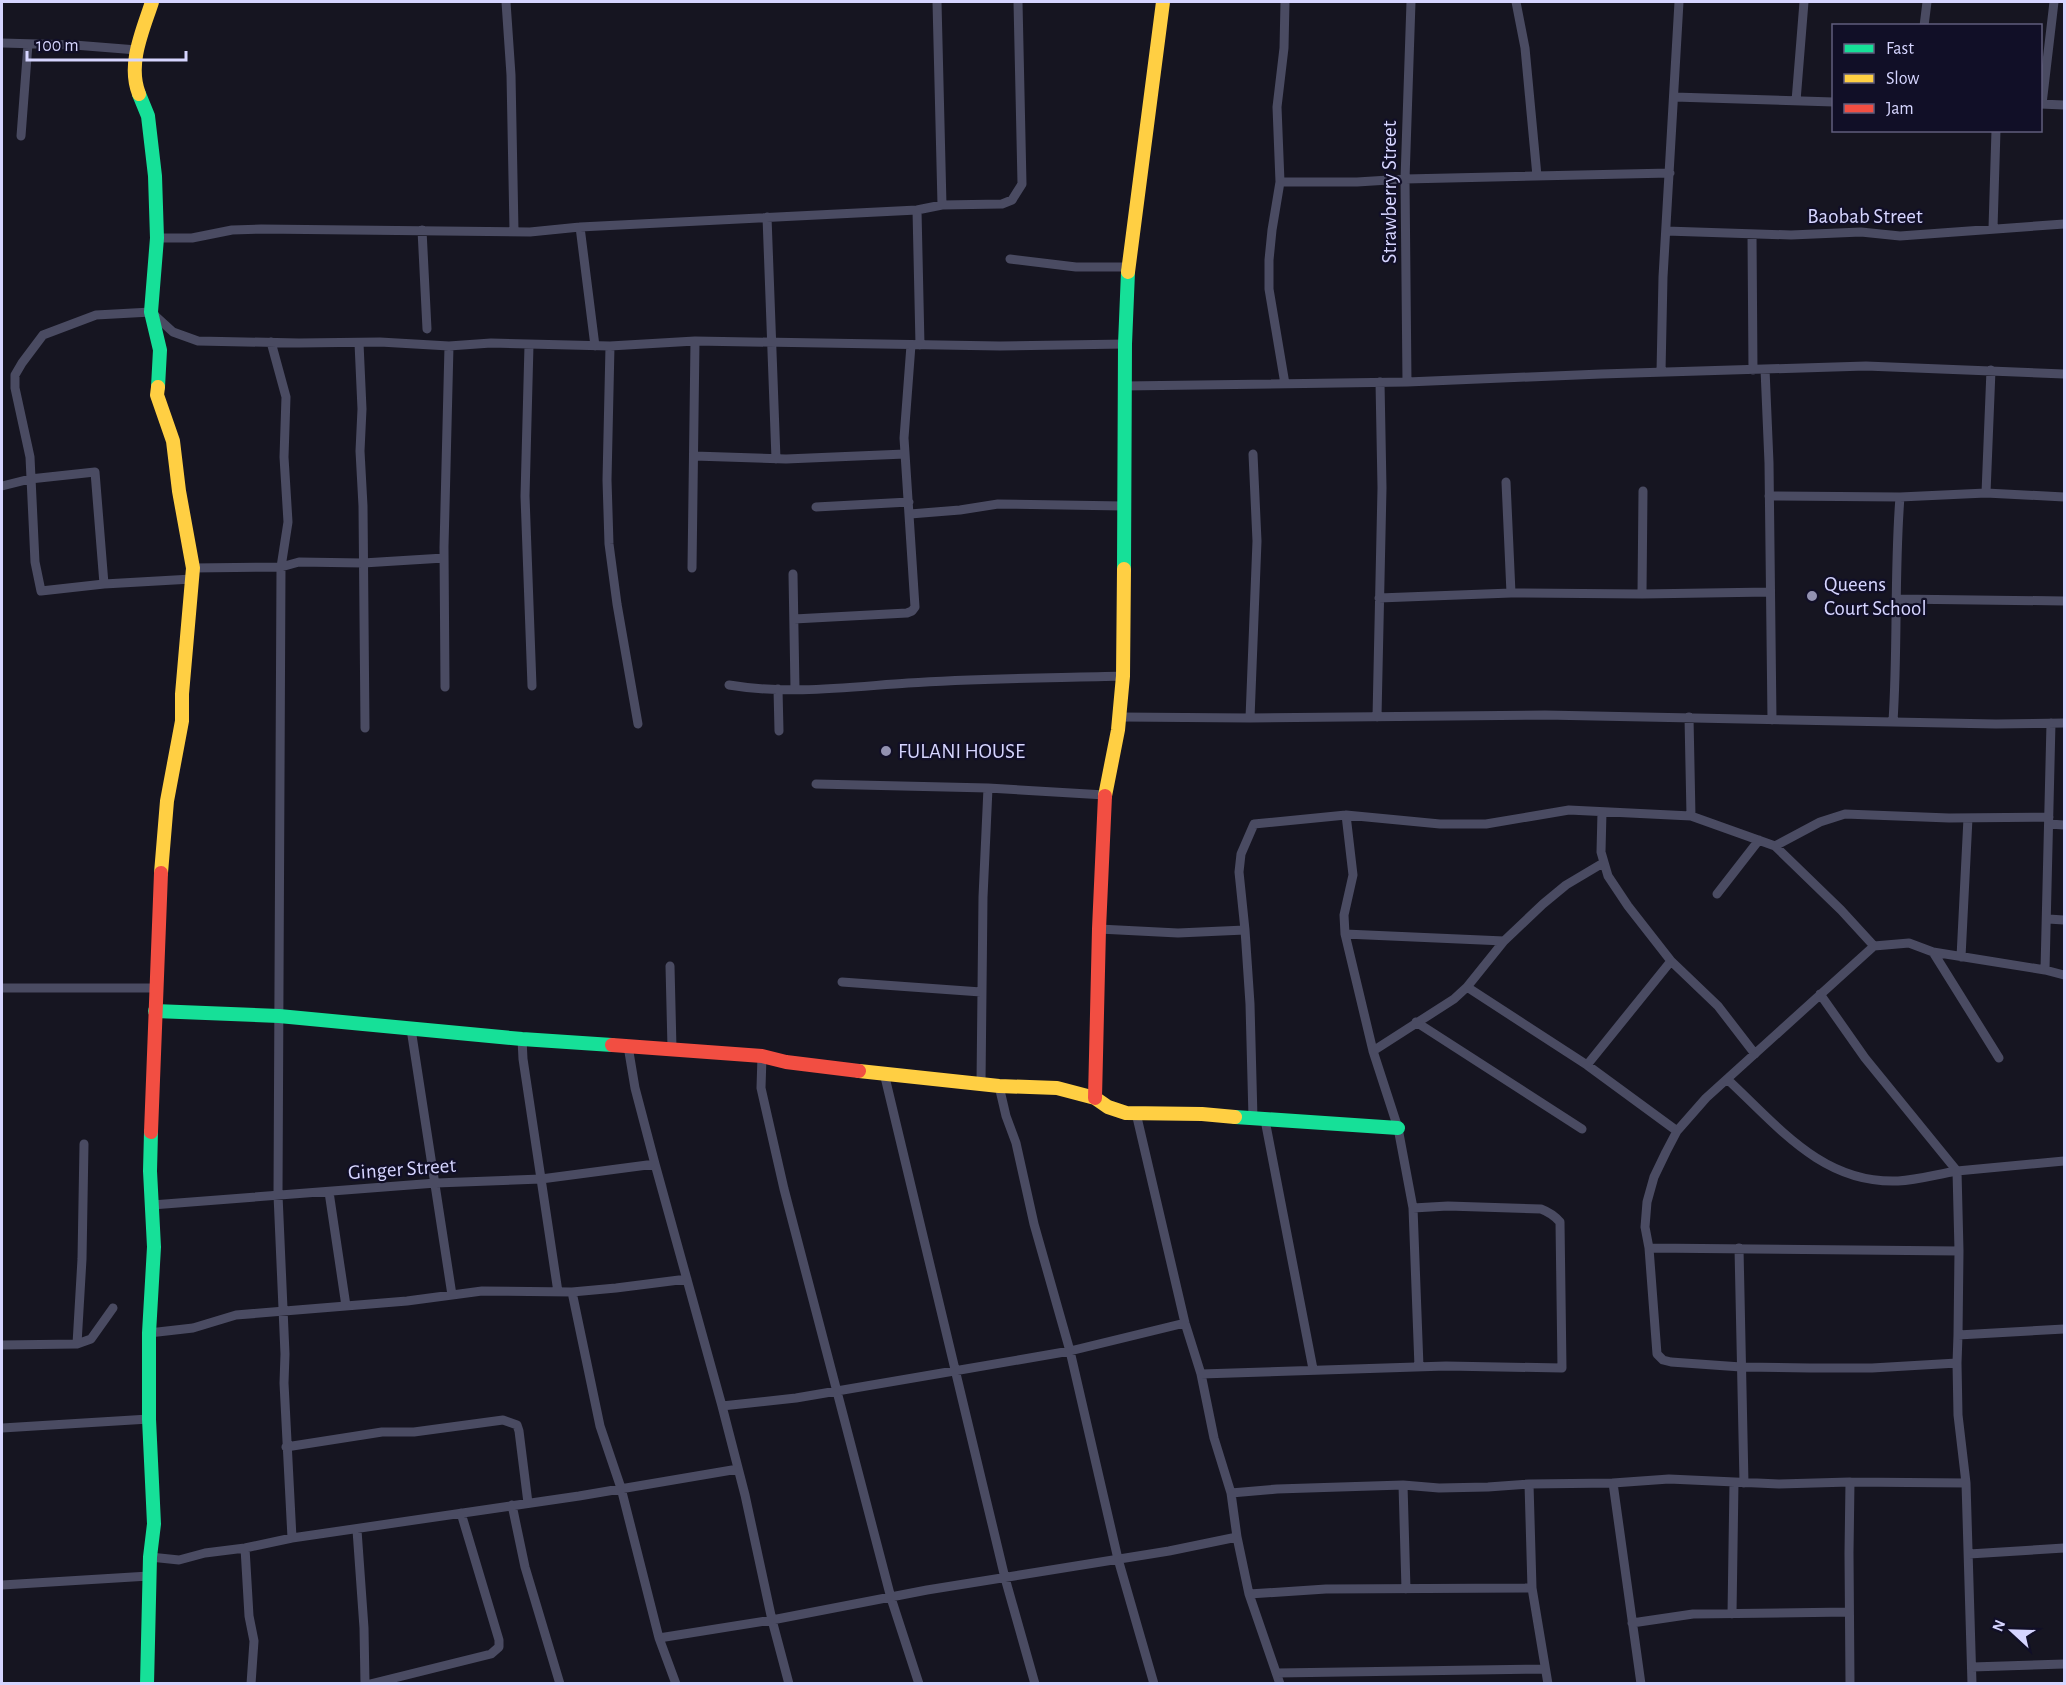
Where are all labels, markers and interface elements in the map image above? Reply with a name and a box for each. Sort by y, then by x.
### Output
scale bar [27,24,186,62]
legend [1832,24,2042,132]
text: 100 m [36,37,79,55]
text: Fast [1886,40,1914,58]
text: Slow [1886,70,1919,88]
text: Jam [1886,100,1914,118]
street label: Strawberry Street [1379,120,1400,263]
street label: Baobab Street [1807,206,1923,227]
place label: Queens Court School [1824,574,1927,619]
marker: Queens Court School [1805,589,1819,603]
place label: FULANI HOUSE [898,741,1025,762]
marker: FULANI HOUSE [879,744,893,758]
street label: Ginger Street [347,1155,457,1183]
north arrow [1982,1601,2042,1661]
text: N [1990,1618,2009,1634]

